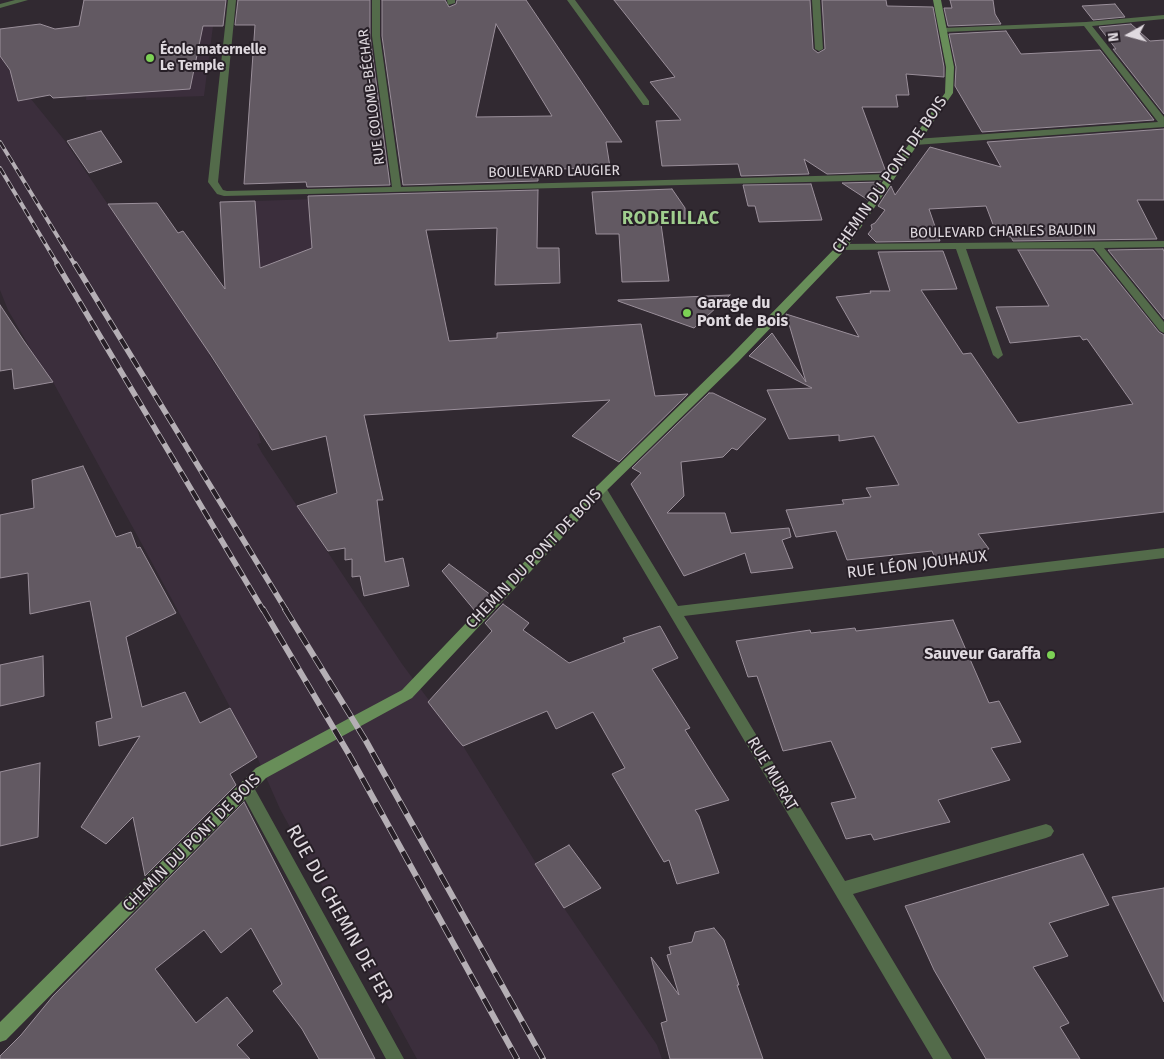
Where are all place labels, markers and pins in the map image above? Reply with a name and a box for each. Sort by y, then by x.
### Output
place label: École maternelle Le Temple [160,42,267,74]
marker: École maternelle Le Temple [144,52,156,64]
place label: Garage du Pont de Bois [697,294,788,332]
marker: Garage du Pont de Bois [681,307,693,319]
place label: Sauveur Garaffa [924,645,1041,665]
marker: Sauveur Garaffa [1045,649,1057,661]

